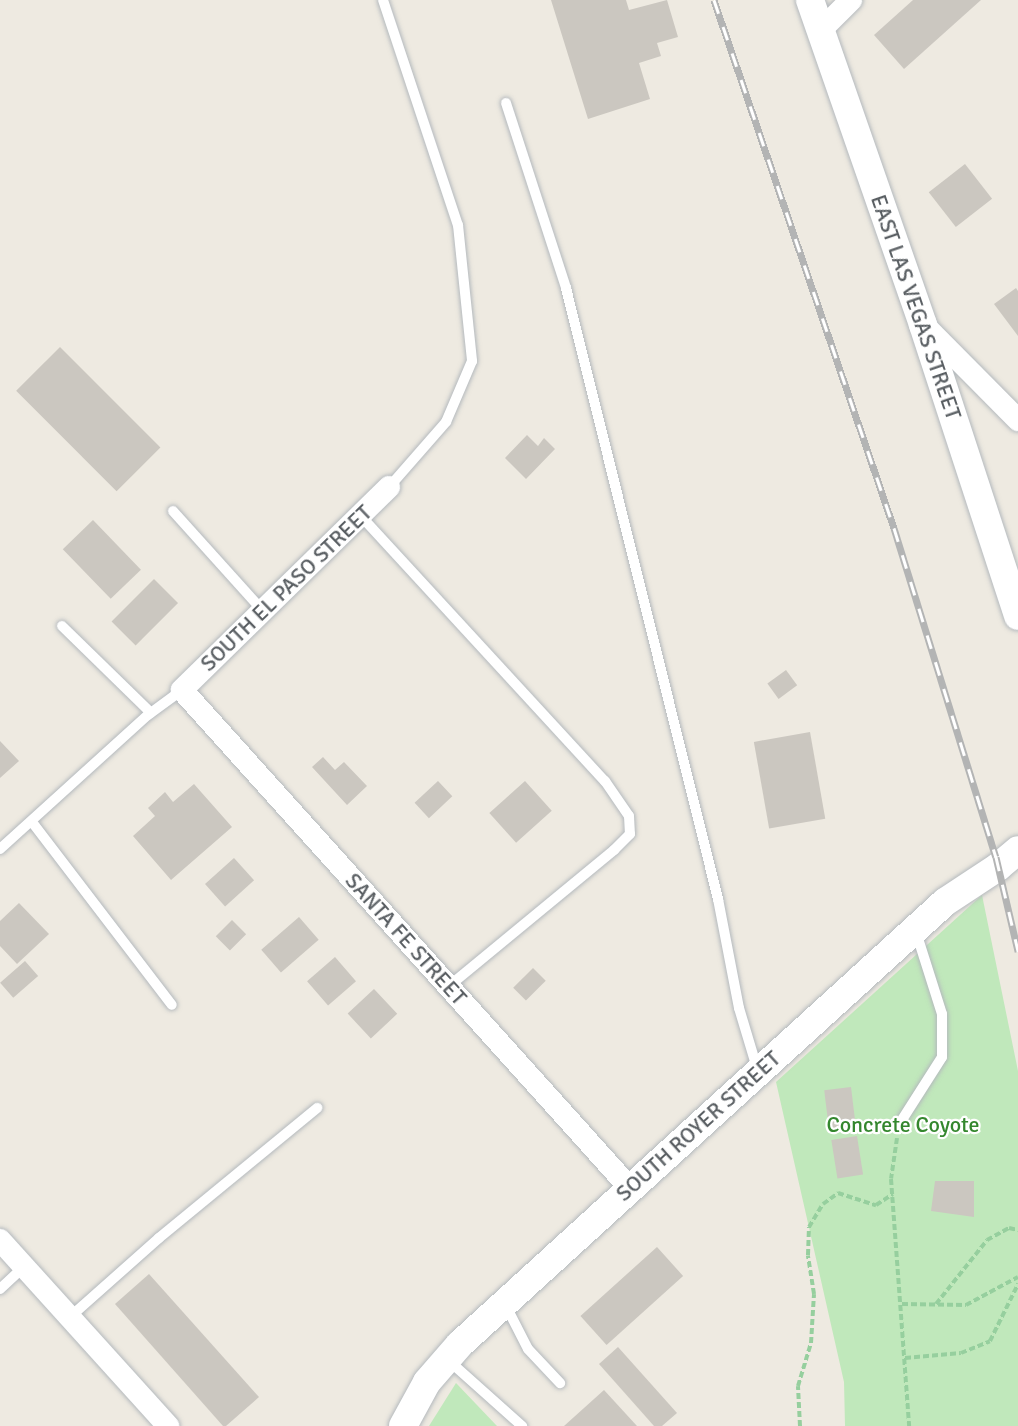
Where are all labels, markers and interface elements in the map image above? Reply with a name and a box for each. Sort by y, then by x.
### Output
street label: EAST LAS VEGAS STREET [865,191,967,423]
street label: SOUTH EL PASO STREET [195,499,377,677]
street label: SANTA FE STREET [340,868,472,1010]
street label: SOUTH ROYER STREET [610,1045,786,1207]
park label: Concrete Coyote [827,1112,979,1138]

